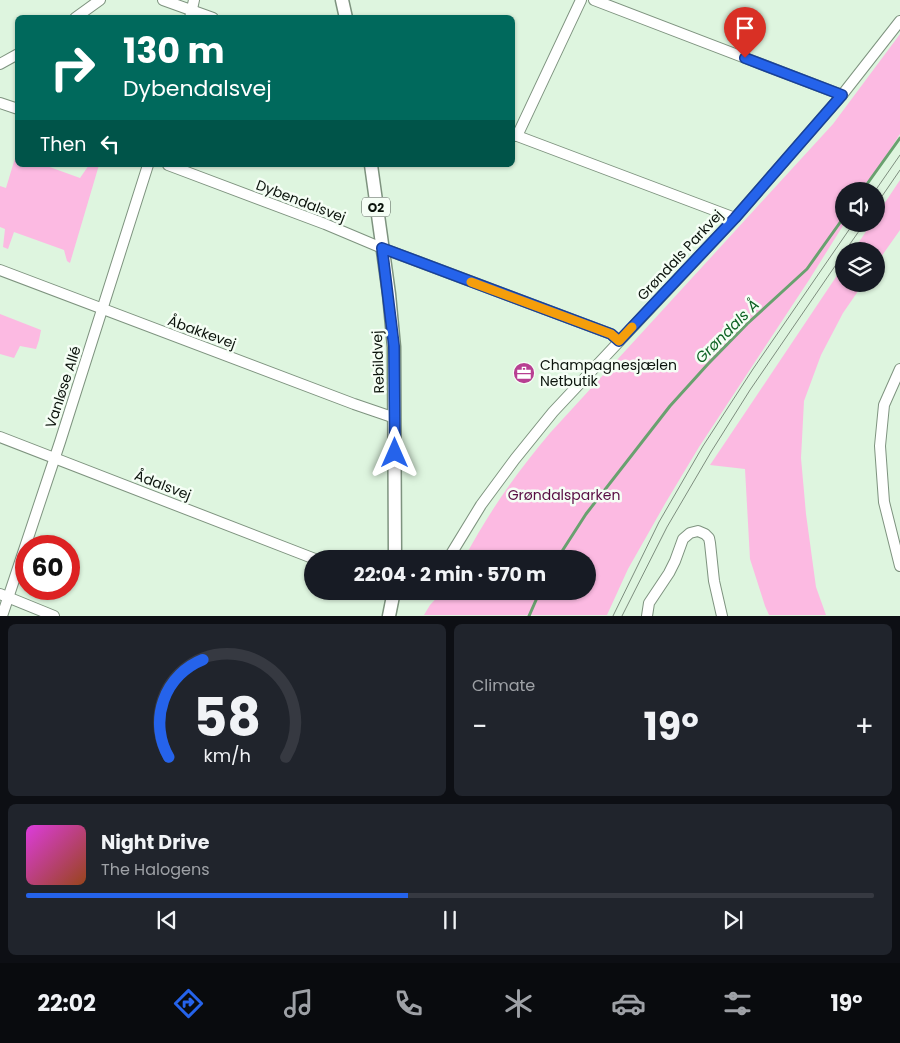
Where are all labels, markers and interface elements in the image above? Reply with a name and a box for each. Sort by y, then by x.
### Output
pin [724,7,766,58]
icon: arrive [731,14,759,42]
text: 130 m [123,26,225,75]
icon: right [40,35,105,100]
text: Dybendalsvej [123,73,272,104]
icon: left [96,130,124,158]
text: Then [40,131,86,158]
street label: Dybendalsvej [253,175,349,227]
map controls [835,182,885,292]
button: sound [835,182,885,232]
road number: O2 [362,198,390,216]
street label: Grøndals Parkvej [633,205,727,305]
button: layers [835,242,885,292]
water label: Grøndals Å [690,294,764,368]
street label: Åbakkevej [165,310,239,354]
street label: Rebildvej [367,330,389,394]
street label: Vanløse Allé [40,343,86,431]
place label: Champagnesjælen Netbutik [540,355,677,391]
office icon: Champagnesjælen Netbutik [512,361,536,385]
position arrow [368,426,420,478]
street label: Ådalsvej [132,465,194,505]
park label: Grøndalsparken [508,485,620,505]
speed limit sign: 60 [15,535,80,600]
text: 22:04 · 2 min · 570 m [354,561,546,588]
text: Climate [472,674,535,697]
text: 58 [193,681,261,754]
text: 19° [644,700,699,753]
text: − [472,707,487,746]
text: + [855,707,874,746]
text: km/h [203,743,251,768]
text: Night Drive [101,829,210,856]
text: The Halogens [101,858,209,881]
icon: previous [153,906,181,934]
icon: pause [436,906,464,934]
icon: next [719,906,747,934]
icon: directions [171,986,206,1021]
icon: music [281,986,316,1021]
icon: phone [391,986,426,1021]
icon: climate [501,986,536,1021]
icon: car [611,986,646,1021]
icon: filters [720,986,755,1021]
text: 22:02 [37,988,96,1019]
text: 19° [830,988,862,1019]

